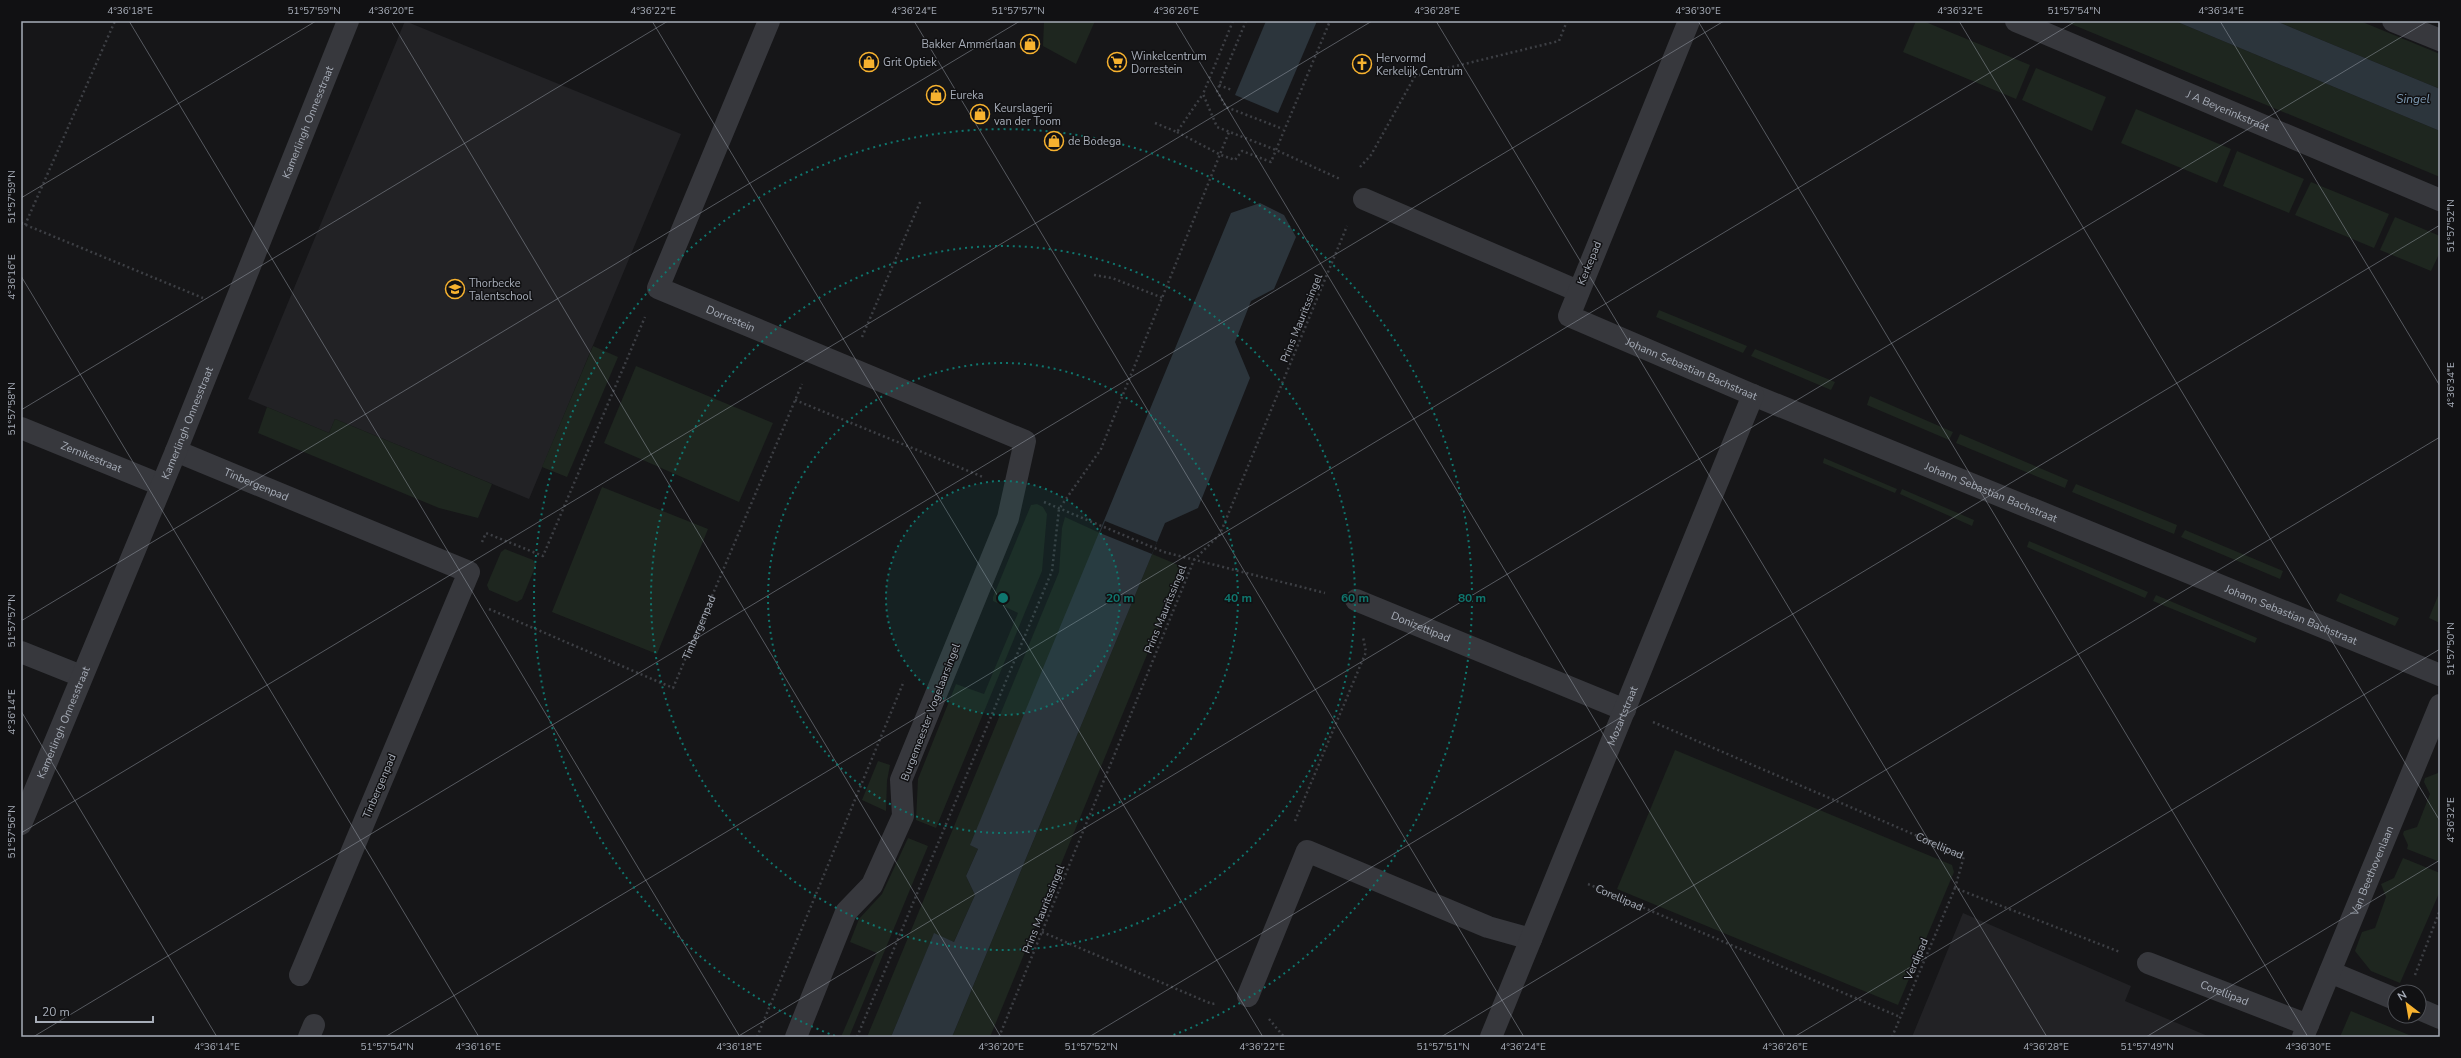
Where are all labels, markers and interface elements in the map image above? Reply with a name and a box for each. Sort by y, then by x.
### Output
text: 4°36'18"E [107,4,153,18]
text: 51°57'59"N [287,4,341,18]
text: 4°36'20"E [368,4,414,18]
text: 4°36'22"E [630,4,676,18]
text: 4°36'24"E [891,4,937,18]
text: 51°57'57"N [991,4,1045,18]
text: 4°36'26"E [1153,4,1199,18]
text: 4°36'28"E [1414,4,1460,18]
text: 4°36'30"E [1675,4,1721,18]
text: 4°36'32"E [1937,4,1983,18]
text: 51°57'54"N [2047,4,2101,18]
text: 4°36'34"E [2198,4,2244,18]
shop icon: Bakker Ammerlaan [1019,33,1041,55]
place label: Bakker Ammerlaan [921,37,1016,52]
place label: Winkelcentrum Dorrestein [1131,49,1207,77]
shop icon: Grit Optiek [858,51,880,73]
supermarket icon: Winkelcentrum Dorrestein [1106,51,1128,73]
place label: Hervormd Kerkelijk Centrum [1376,51,1463,79]
church icon: Hervormd Kerkelijk Centrum [1351,53,1373,75]
place label: Grit Optiek [883,55,937,70]
street label: Kamerlingh Onnesstraat [279,64,337,181]
shop icon: Eureka [925,84,947,106]
street label: J A Beyerinkstraat [2183,86,2272,135]
place label: Eureka [950,88,984,103]
water label: Singel [2396,91,2430,107]
place label: Keurslagerij van der Toom [994,101,1061,129]
shop icon: Keurslagerij van der Toom [969,103,991,125]
shop icon: de Bodega [1043,130,1065,152]
place label: de Bodega [1068,134,1121,149]
text: 51°57'59"N [5,170,19,224]
text: 51°57'52"N [2444,199,2458,253]
street label: Kerkepad [1574,239,1605,288]
text: 4°36'16"E [5,254,19,300]
street label: Prins Mauritssingel [1277,271,1326,365]
place label: Thorbecke Talentschool [469,276,533,304]
school or university icon: Thorbecke Talentschool [444,278,466,300]
street label: Dorrestein [704,302,757,336]
street label: Johann Sebastian Bachstraat [1622,334,1760,404]
text: 4°36'34"E [2444,362,2458,408]
street label: Kamerlingh Onnesstraat [158,365,217,482]
text: 51°57'58"N [5,382,19,436]
street label: Zernikestraat [58,438,124,476]
street label: Johann Sebastian Bachstraat [1922,458,2060,526]
street label: Tinbergenpad [222,465,291,505]
street label: Prins Mauritssingel [1141,562,1190,656]
street label: Johann Sebastian Bachstraat [2222,581,2360,649]
text: 20 m [1106,590,1134,606]
text: 40 m [1224,590,1252,606]
text: 60 m [1341,590,1369,606]
text: 80 m [1458,590,1486,606]
centre of rings [996,591,1010,605]
street label: Tinbergenpad [679,593,719,662]
text: 51°57'57"N [5,594,19,648]
street label: Donizettipad [1389,608,1452,646]
text: 51°57'50"N [2444,622,2458,676]
street label: Burgemeester Vogelaarsingel [897,640,964,783]
street label: Kamerlingh Onnesstraat [34,664,94,781]
street label: Mozartstraat [1604,684,1641,748]
text: 4°36'14"E [5,689,19,735]
street label: Tinbergenpad [359,752,400,821]
text: 4°36'32"E [2444,797,2458,843]
text: 51°57'56"N [5,805,19,859]
street label: Van Beethovenlaan [2346,824,2397,919]
street label: Corellipad [1913,829,1966,863]
street label: Prins Mauritssingel [1019,862,1068,956]
street label: Corellipad [1593,881,1645,915]
street label: Verdipad [1901,936,1932,983]
street label: Corellipad [2198,977,2251,1009]
north arrow [2387,984,2427,1024]
text: N [2395,987,2409,1004]
scale bar [36,998,153,1024]
text: 20 m [42,1004,70,1020]
text: 4°36'14"E [194,1040,240,1054]
text: 51°57'54"N [360,1040,414,1054]
text: 4°36'16"E [455,1040,501,1054]
text: 4°36'18"E [716,1040,762,1054]
text: 4°36'20"E [978,1040,1024,1054]
text: 51°57'52"N [1064,1040,1118,1054]
text: 4°36'22"E [1239,1040,1285,1054]
text: 51°57'51"N [1416,1040,1470,1054]
text: 4°36'24"E [1500,1040,1546,1054]
text: 4°36'26"E [1762,1040,1808,1054]
text: 4°36'28"E [2023,1040,2069,1054]
text: 51°57'49"N [2120,1040,2174,1054]
text: 4°36'30"E [2285,1040,2331,1054]

